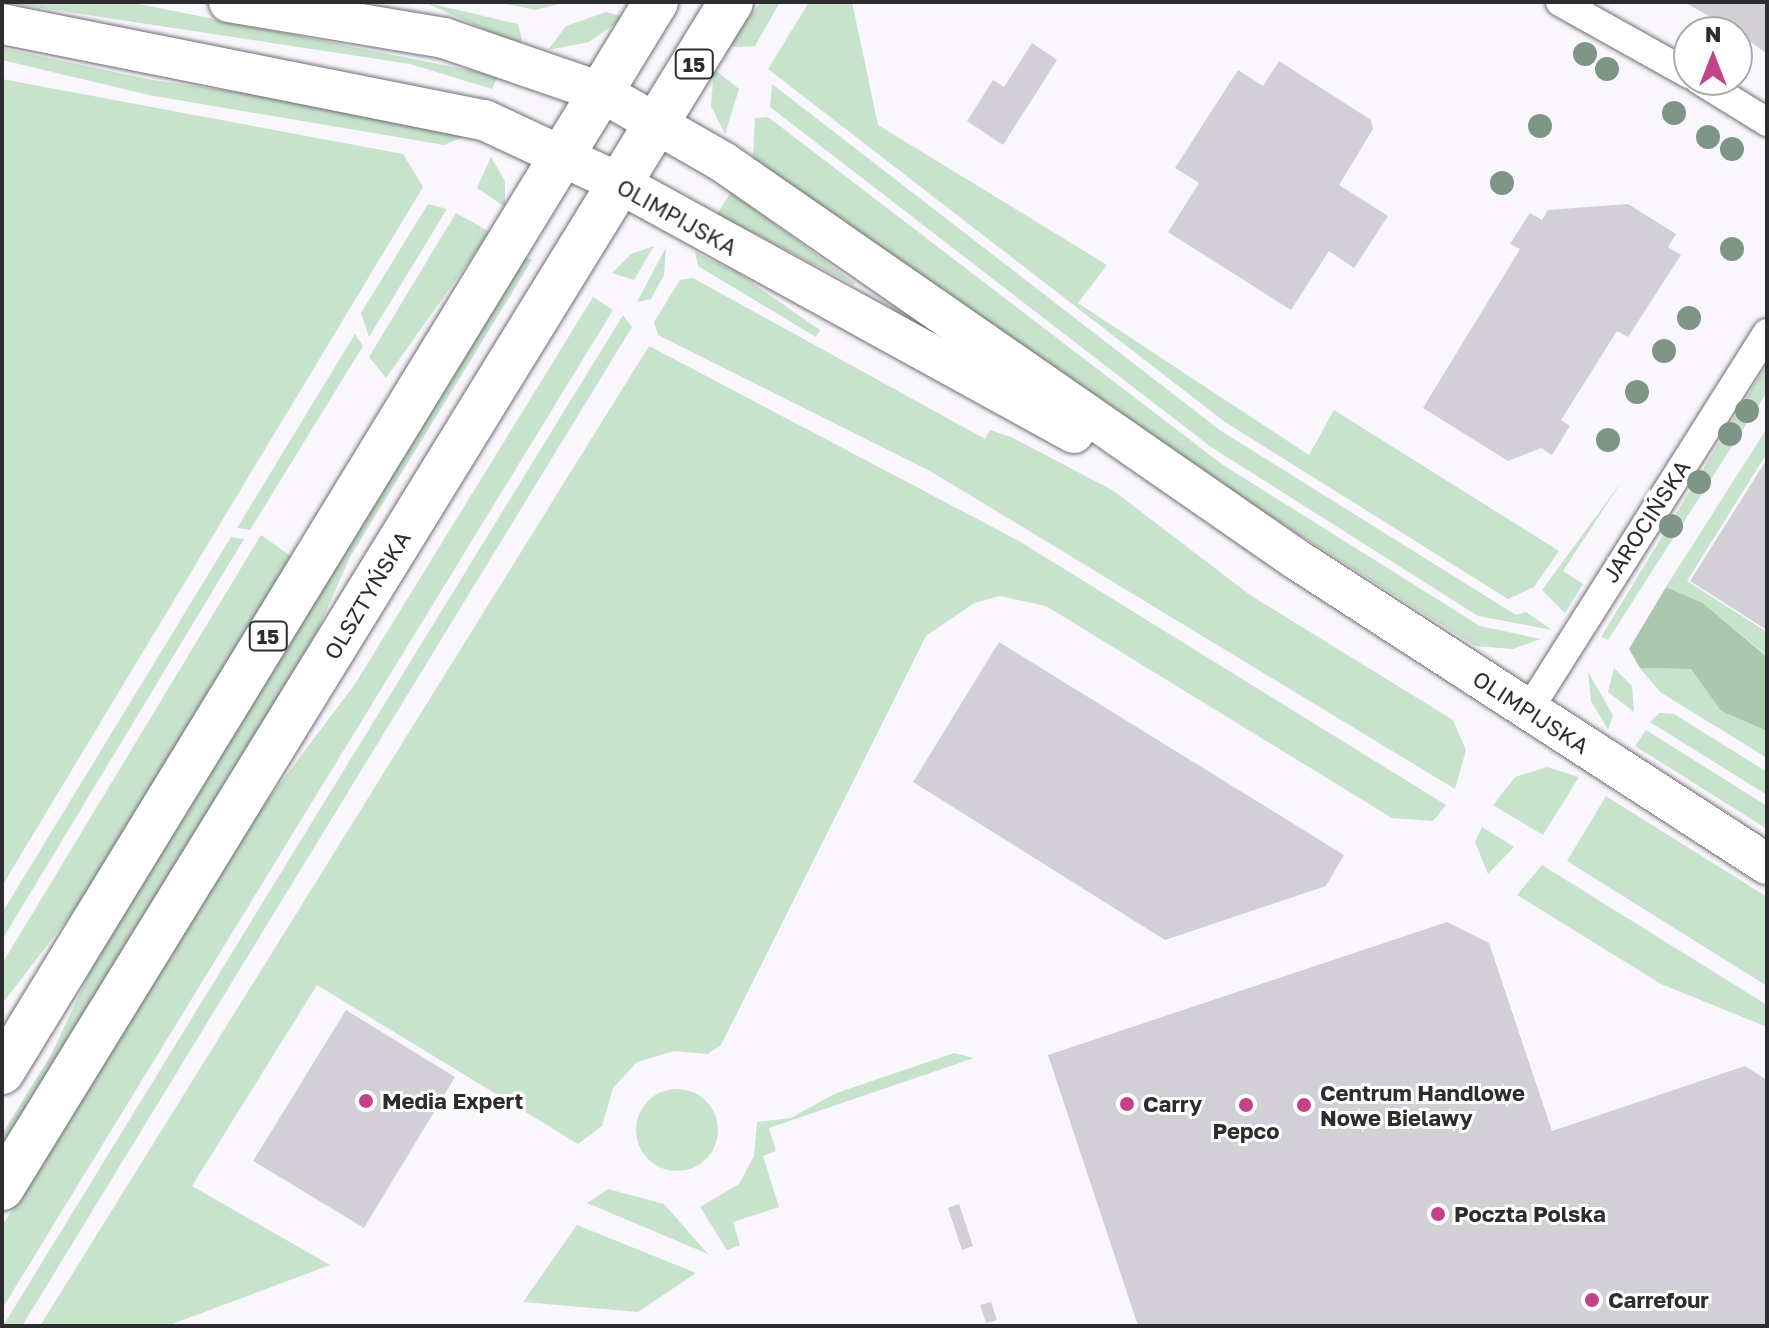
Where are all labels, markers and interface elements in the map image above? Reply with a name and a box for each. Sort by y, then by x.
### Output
north arrow [1673,16,1753,96]
text: N [1705,20,1721,47]
road number: 15 [674,48,714,80]
street label: OLIMPIJSKA [613,173,741,261]
street label: JAROCIŃSKA [1597,455,1695,587]
street label: OLSZTYŃSKA [318,526,416,664]
road number: 15 [248,620,288,652]
street label: OLIMPIJSKA [1468,665,1594,759]
place label: Centrum Handlowe Nowe Bielawy [1320,1079,1525,1130]
place label: Media Expert [382,1088,523,1114]
place label: Carry [1143,1091,1202,1117]
marker: Media Expert [357,1092,375,1110]
marker: Carry [1118,1095,1136,1113]
marker: Pepco [1237,1096,1255,1114]
marker: Centrum Handlowe Nowe Bielawy [1295,1096,1313,1114]
place label: Pepco [1213,1118,1279,1144]
place label: Poczta Polska [1454,1201,1606,1227]
marker: Poczta Polska [1429,1205,1447,1223]
place label: Carrefour [1608,1287,1709,1313]
marker: Carrefour [1583,1291,1601,1309]

